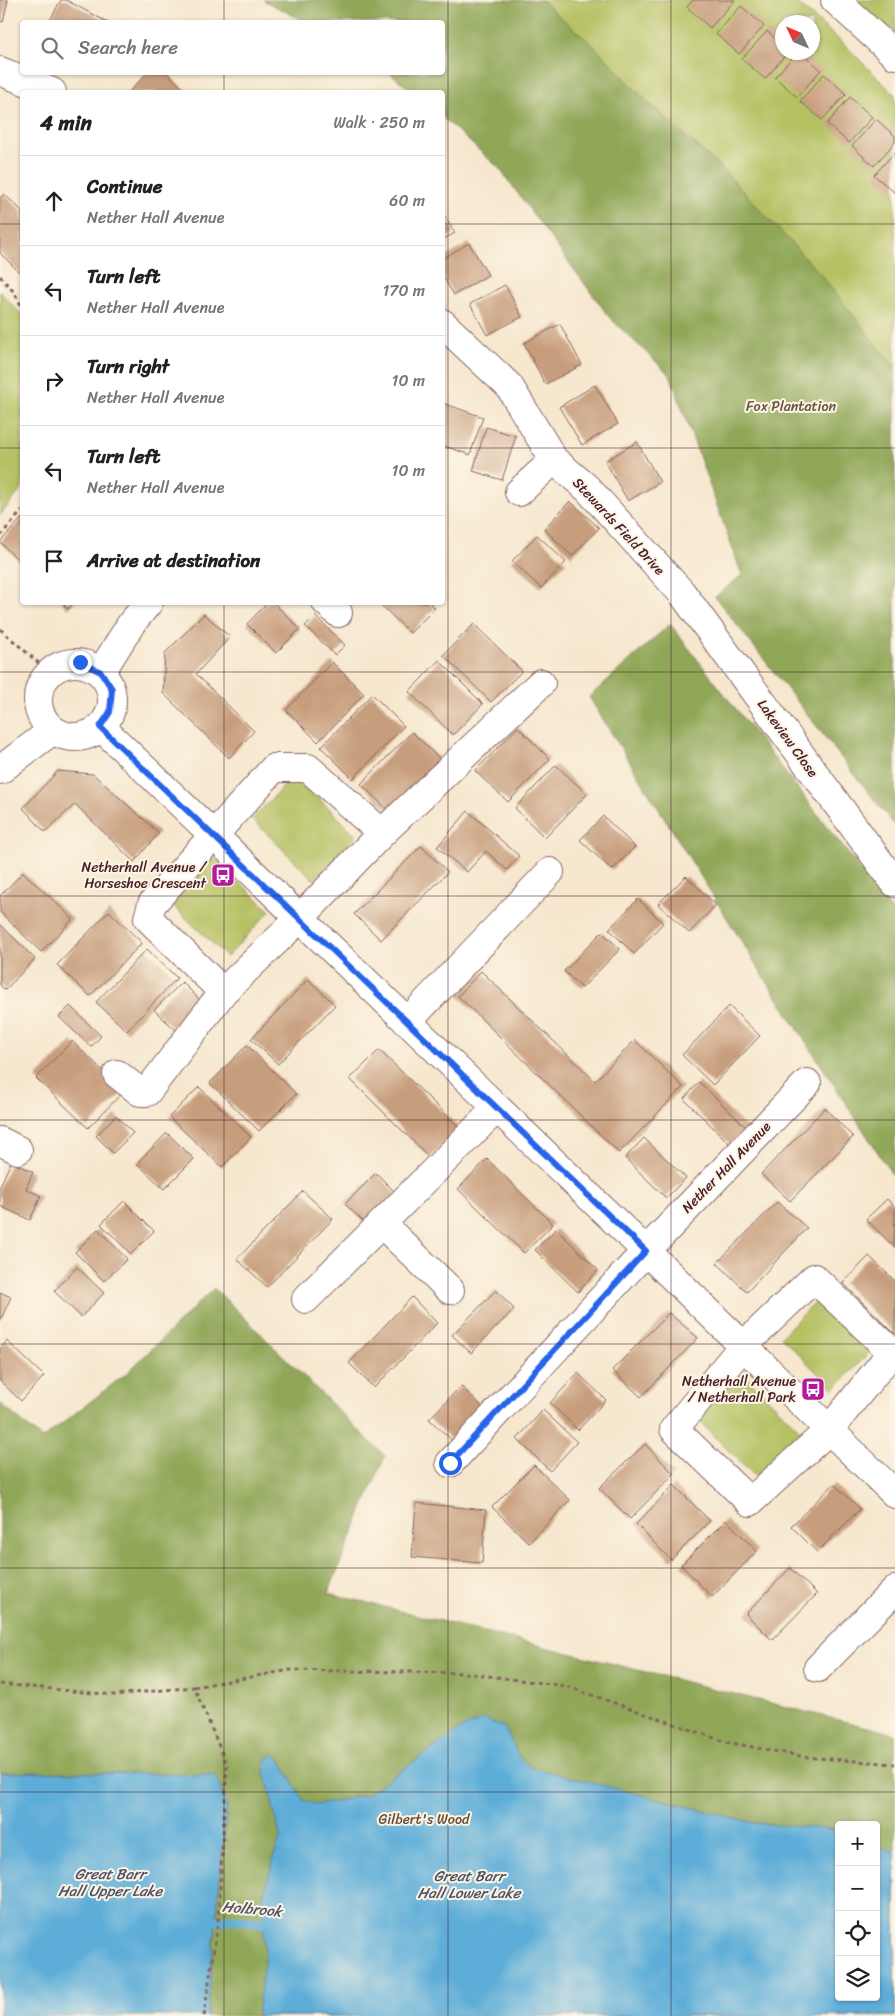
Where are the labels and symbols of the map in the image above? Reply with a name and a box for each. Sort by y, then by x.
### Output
north arrow [775,15,820,60]
park label: Fox Plantation [746,394,837,419]
street label: Stewards Field Drive [566,471,671,581]
route end [69,651,92,674]
street label: Lakeview Close [750,694,825,783]
place label: Netherhall Avenue / Horseshoe Crescent [81,855,208,896]
bus stop icon: Netherhall Avenue / Horseshoe Crescent [210,862,236,888]
street label: Nether Hall Avenue [676,1115,777,1219]
place label: Netherhall Avenue / Netherhall Park [682,1369,797,1410]
bus stop icon: Netherhall Avenue / Netherhall Park [800,1376,826,1402]
route start [439,1452,462,1475]
park label: Gilbert's Wood [379,1807,471,1832]
water label: Great Barr Hall Upper Lake [58,1861,164,1904]
water label: Great Barr Hall Lower Lake [418,1863,522,1906]
water label: Holbrook [221,1893,285,1925]

